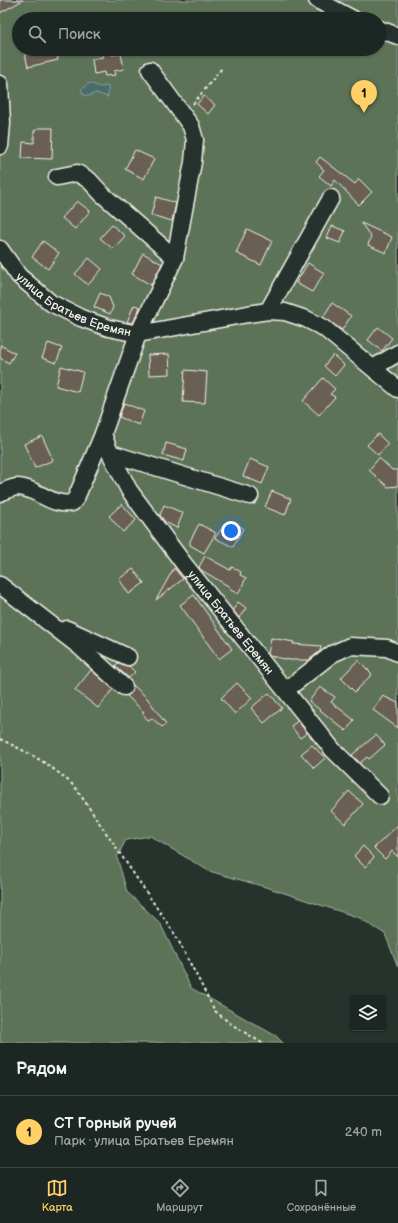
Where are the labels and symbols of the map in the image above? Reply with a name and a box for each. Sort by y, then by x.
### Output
pin: 1 [351,80,377,113]
street label: улица Братьев Еремян [13,270,132,340]
your location [221,521,241,541]
street label: улица Братьев Еремян [184,568,277,678]

